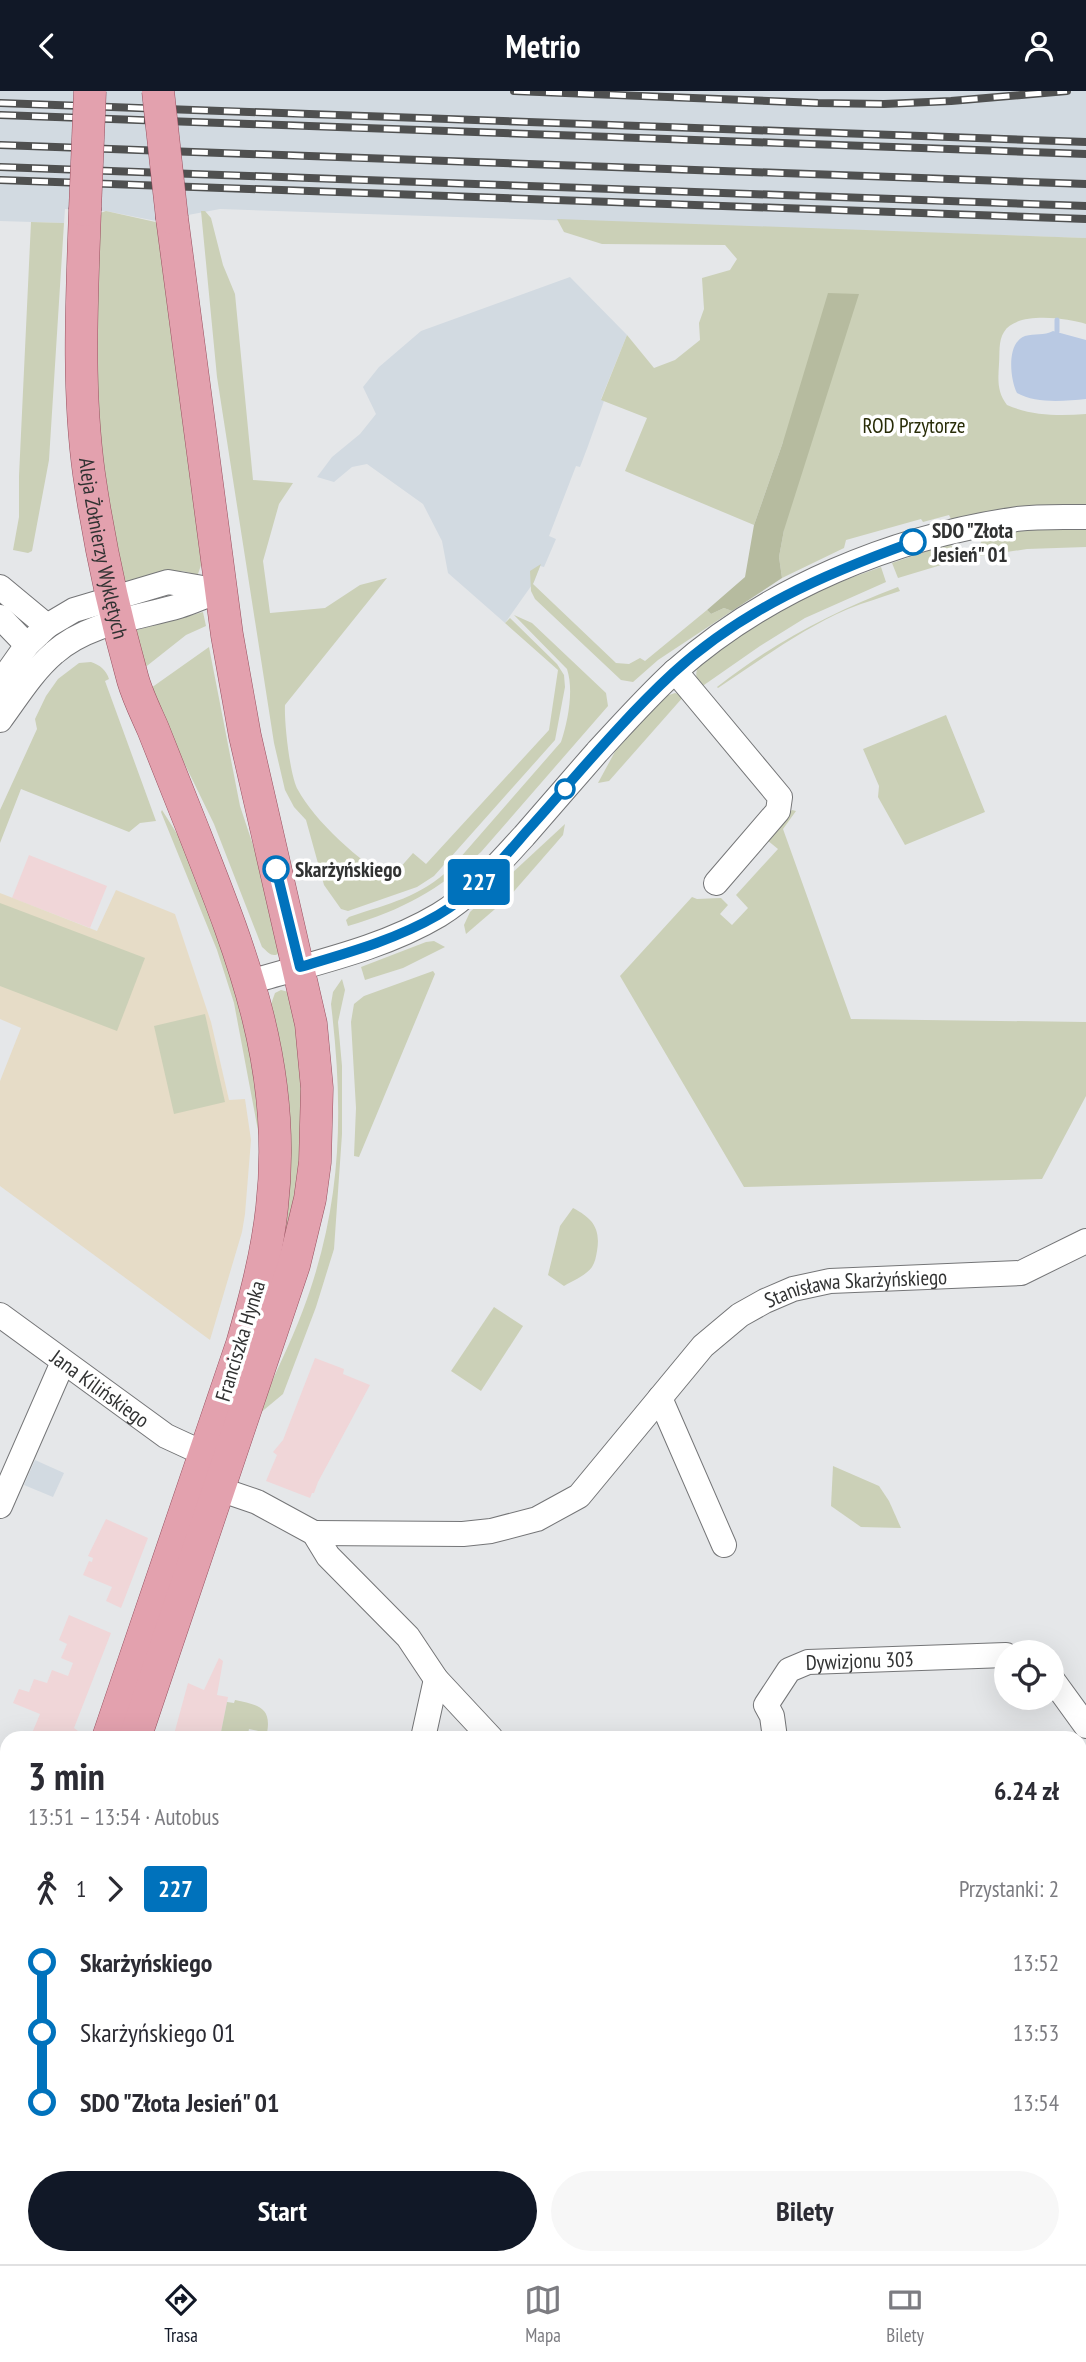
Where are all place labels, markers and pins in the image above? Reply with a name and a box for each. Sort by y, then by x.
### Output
place label: SDO "Złota Jesień" 01 [931,517,1013,568]
marker: SDO "Złota Jesień" 01 [900,529,926,555]
unlabelled marker [555,779,575,799]
marker: Skarżyńskiego [263,856,289,882]
place label: Skarżyńskiego [295,856,402,883]

